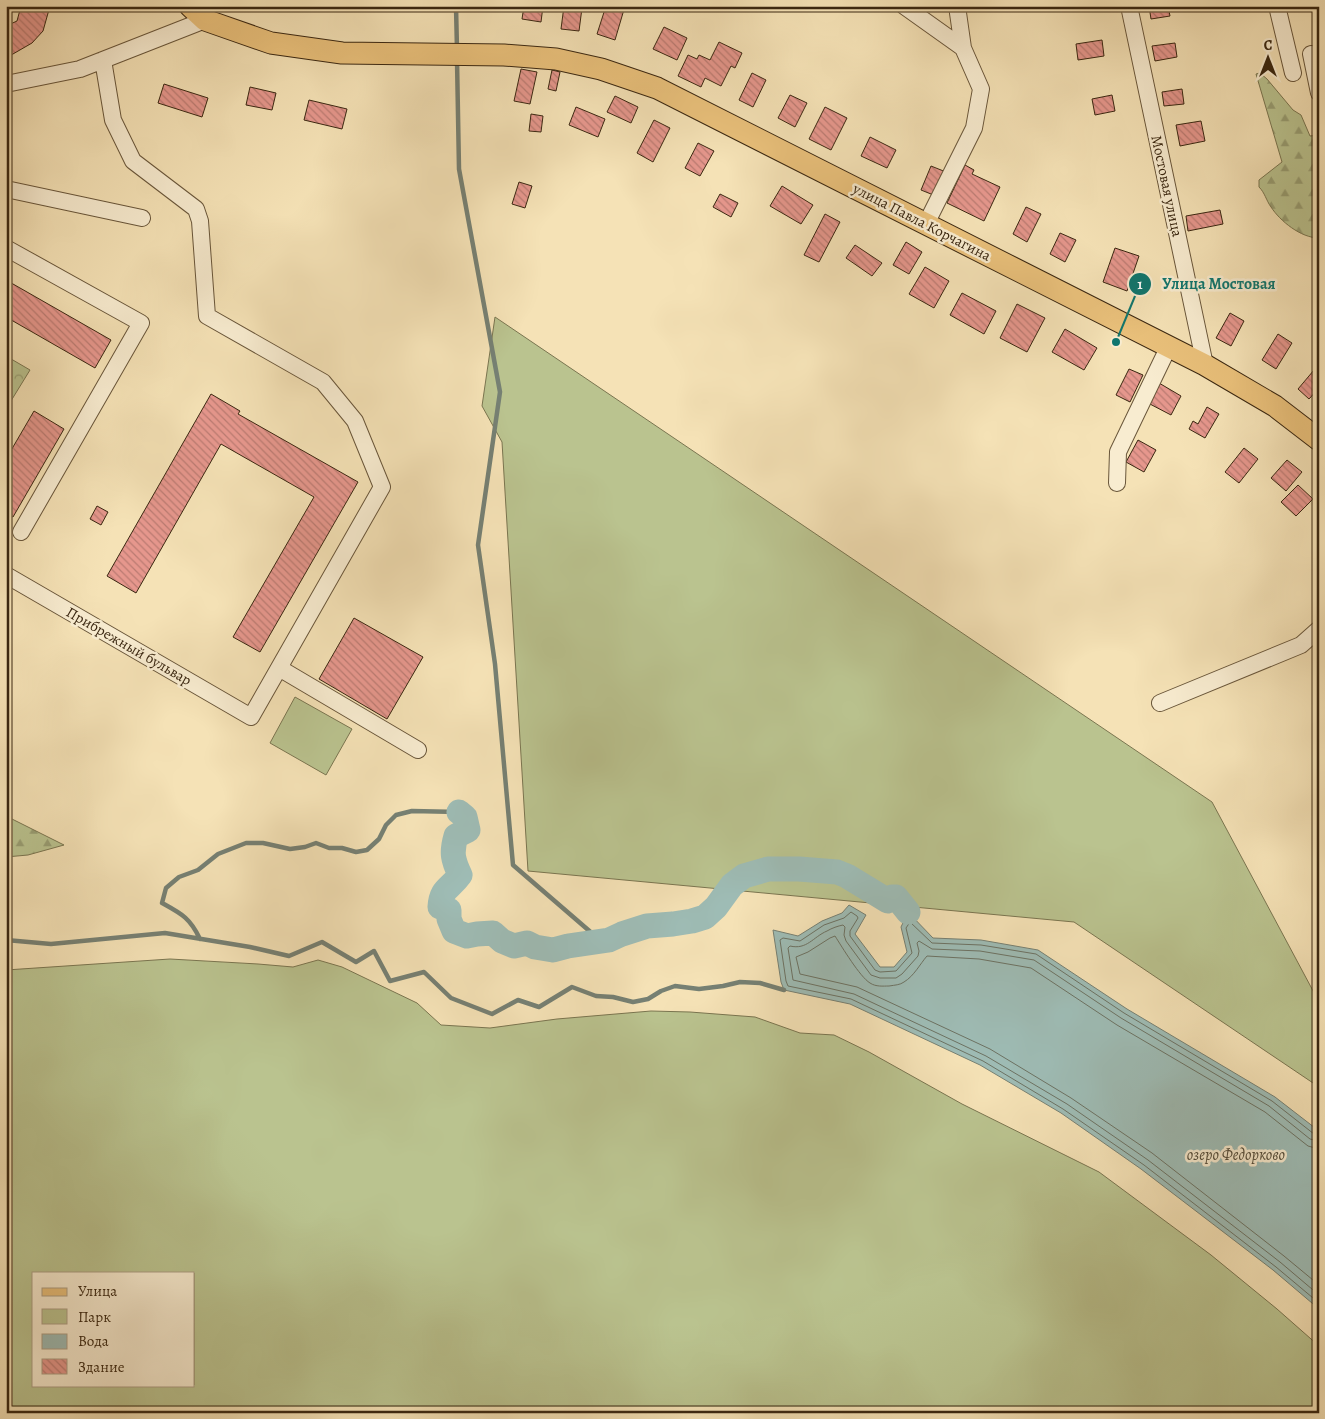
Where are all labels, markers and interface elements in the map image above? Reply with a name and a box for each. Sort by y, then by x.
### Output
north arrow [1242,32,1292,82]
text: С [1264,36,1273,55]
street label: Мостовая улица [1146,133,1188,239]
street label: улица Павла Корчагина [849,178,995,266]
callout: Улица Мостовая [1127,268,1286,299]
text: Улица Мостовая [1162,273,1276,295]
text: 1 [1137,274,1143,294]
street label: Прибрежный бульвар [63,602,195,690]
water label: озеро Федорково [1187,1144,1285,1166]
legend [32,1272,195,1386]
text: Улица [78,1281,117,1301]
text: Парк [78,1307,111,1327]
text: Вода [78,1331,109,1351]
text: Здание [78,1357,125,1377]

